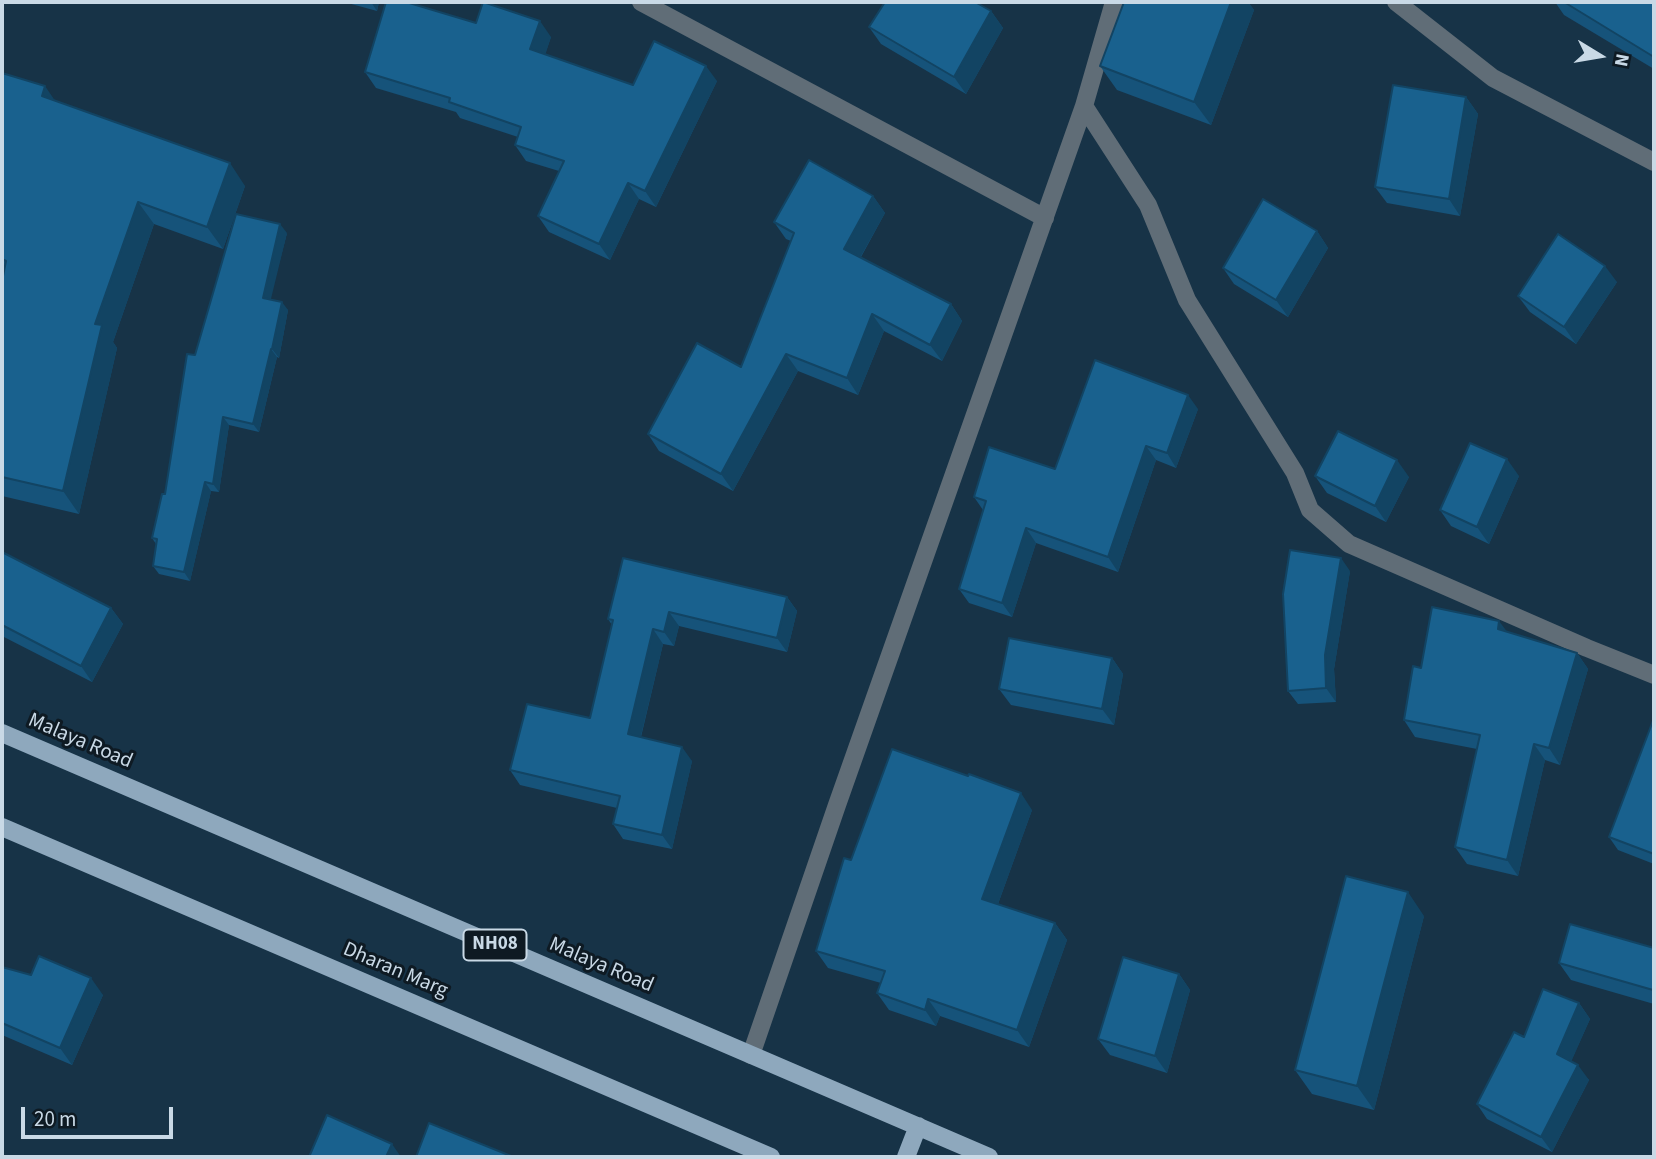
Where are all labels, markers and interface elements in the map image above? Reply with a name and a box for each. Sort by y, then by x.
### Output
north arrow [1565,21,1635,91]
text: N [1607,51,1636,69]
street label: Malaya Road [24,709,136,775]
road number: NH08 [463,930,526,960]
street label: Malaya Road [545,933,657,999]
street label: Dharan Marg [339,938,451,1004]
scale bar [24,1092,177,1136]
text: 20 m [34,1104,76,1134]

